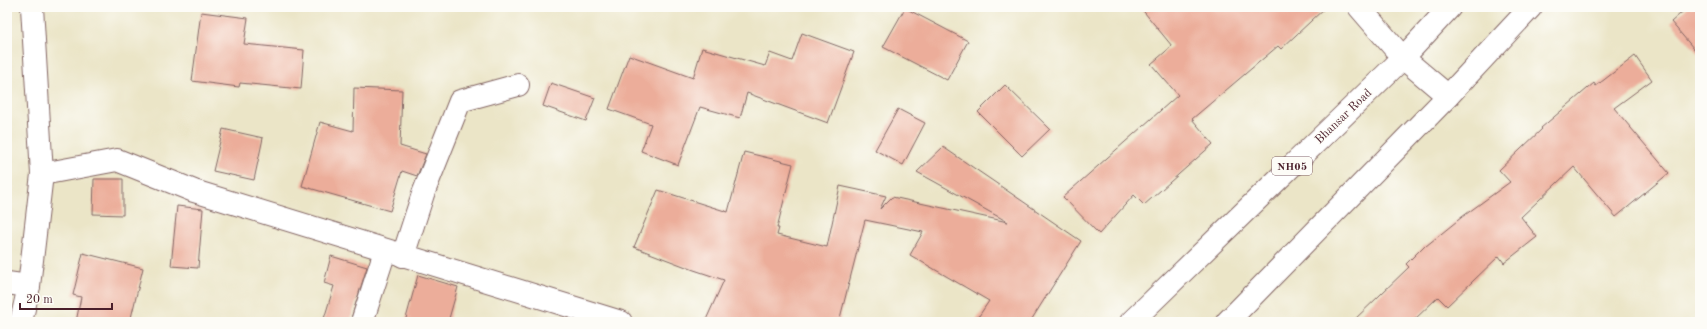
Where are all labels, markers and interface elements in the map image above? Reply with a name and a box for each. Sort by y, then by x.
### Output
street label: Bhansar Road [1313,87,1374,147]
road number: NH05 [1272,157,1312,175]
scale bar [20,285,112,311]
text: 20 m [26,294,53,306]

